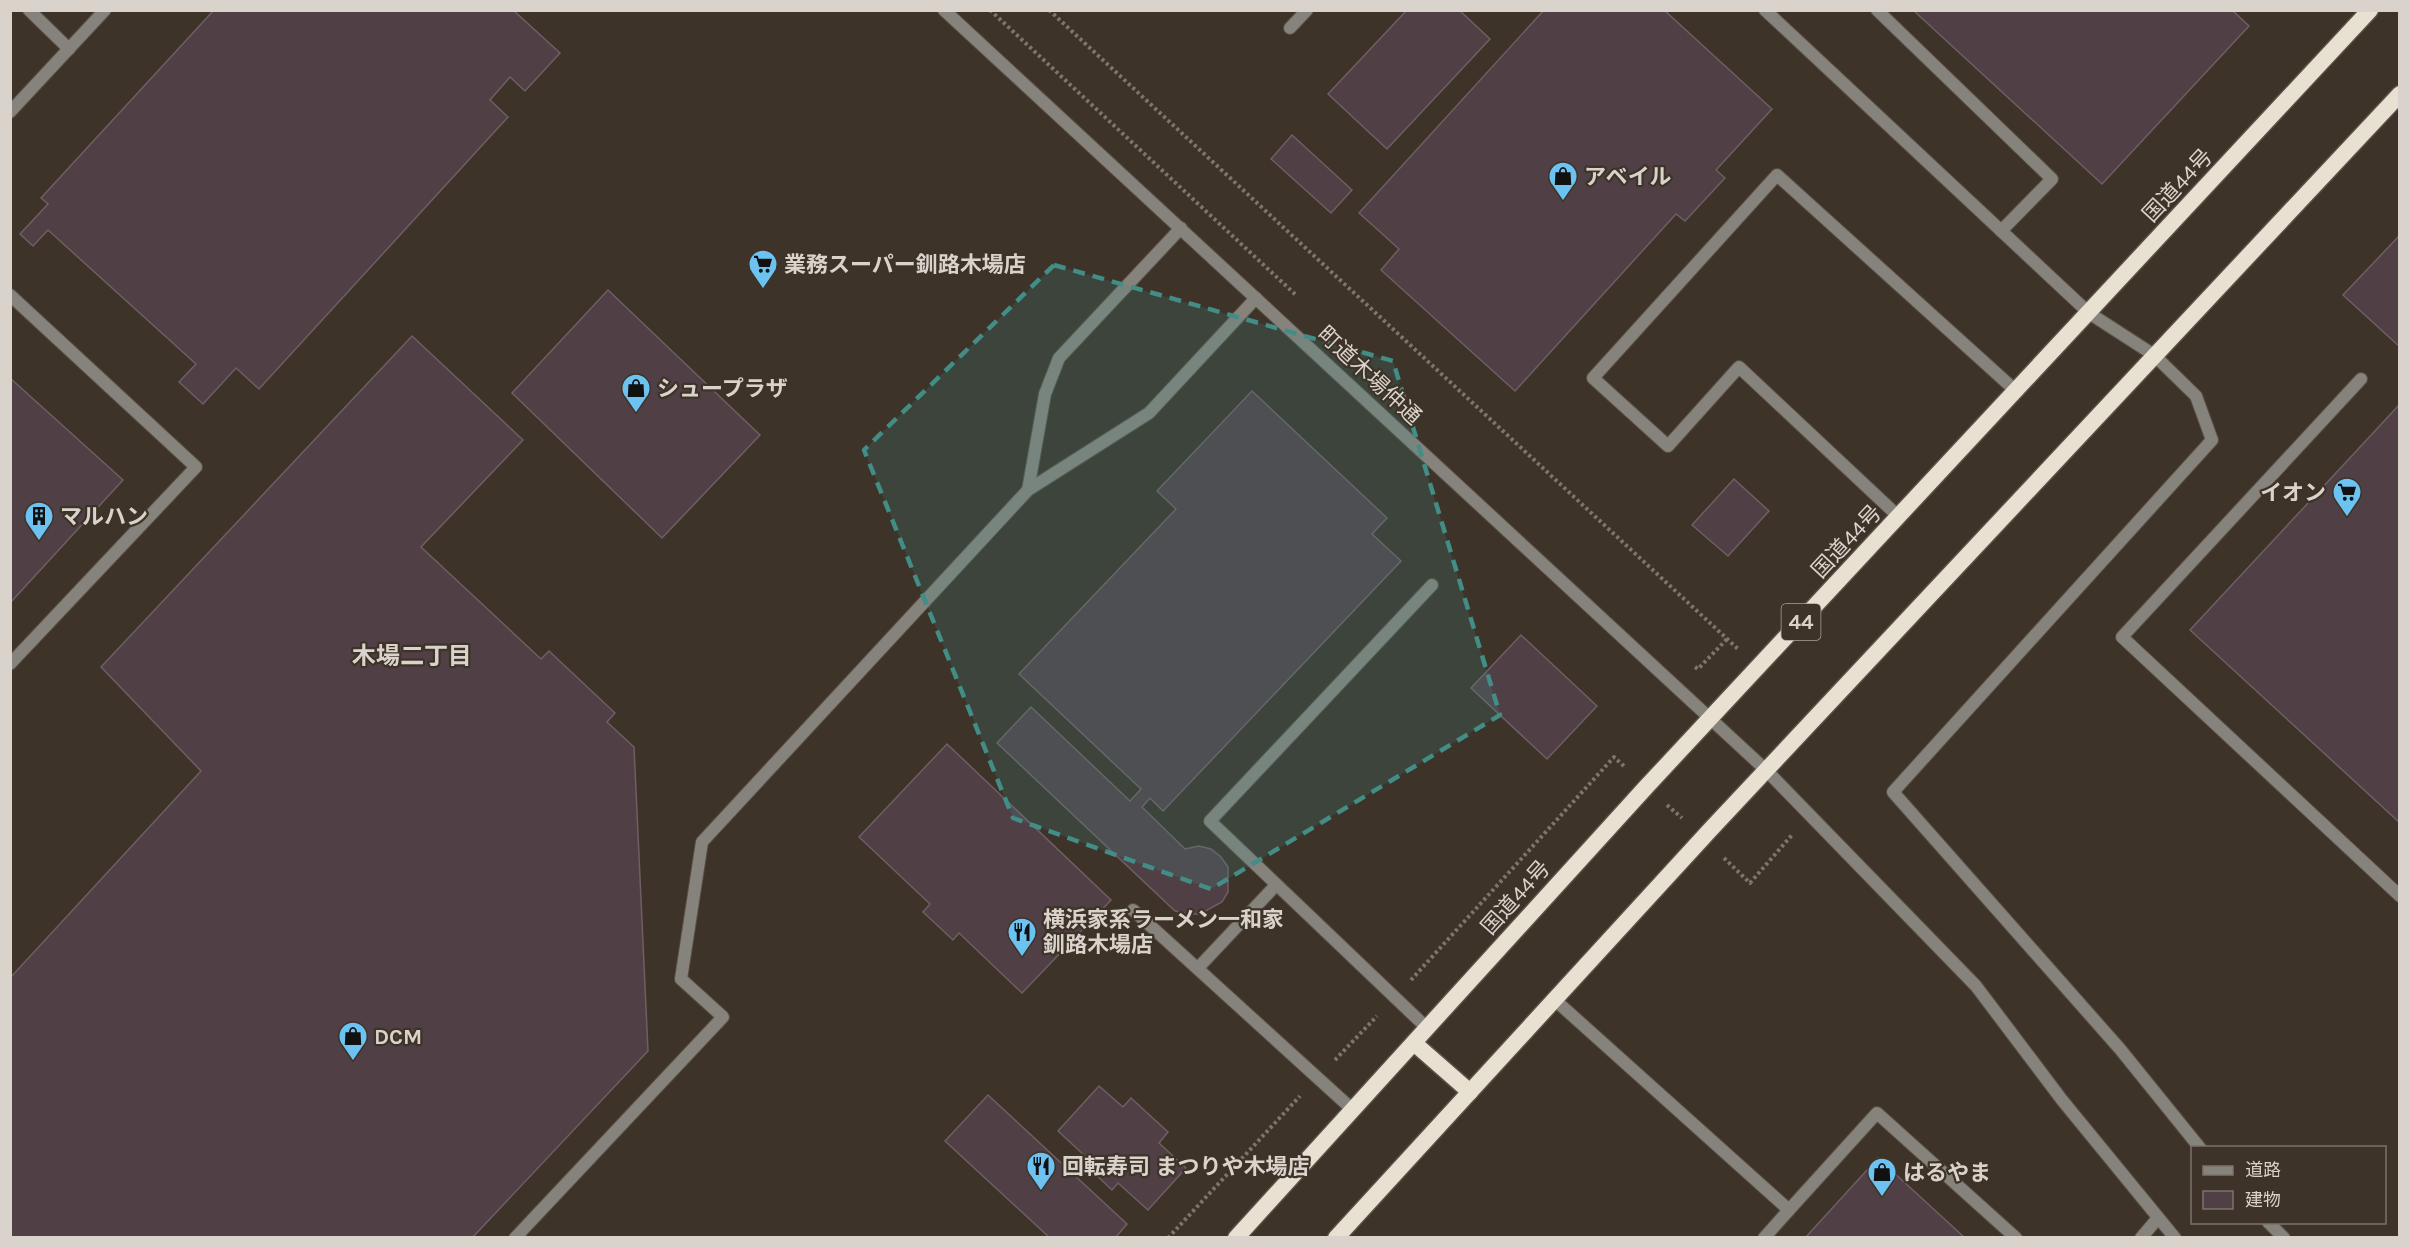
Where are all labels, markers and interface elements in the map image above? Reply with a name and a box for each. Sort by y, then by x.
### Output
street label: 国道44号 [2137,144,2218,228]
shop icon: アベイル [1547,160,1579,202]
place label: アベイル [1584,164,1672,190]
supermarket icon: 業務スーパー釧路木場店 [747,248,779,290]
place label: 業務スーパー釧路木場店 [784,252,1026,278]
street label: 町道木場仲通 [1312,321,1426,430]
shop icon: シュープラザ [620,372,652,414]
place label: シュープラザ [657,376,788,402]
supermarket icon: イオン [2331,476,2363,518]
place label: イオン [2260,480,2326,506]
building icon: マルハン [23,500,55,542]
street label: 国道44号 [1806,500,1887,584]
place label: マルハン [60,504,148,530]
road number: 44 [1782,604,1820,640]
district label: 木場二丁目 [352,642,472,670]
street label: 国道44号 [1476,855,1556,940]
place label: 横浜家系ラーメン一和家 釧路木場店 [1043,907,1284,958]
restaurant icon: 横浜家系ラーメン一和家 釧路木場店 [1006,916,1038,958]
shop icon: DCM [337,1020,369,1062]
place label: DCM [374,1024,422,1050]
legend [2191,1146,2386,1224]
restaurant icon: 回転寿司 まつりや木場店 [1025,1150,1057,1192]
place label: 回転寿司 まつりや木場店 [1062,1154,1310,1180]
shop icon: はるやま [1866,1156,1898,1198]
text: 道路 [2245,1159,2281,1181]
place label: はるやま [1903,1160,1991,1186]
text: 建物 [2245,1189,2281,1211]

